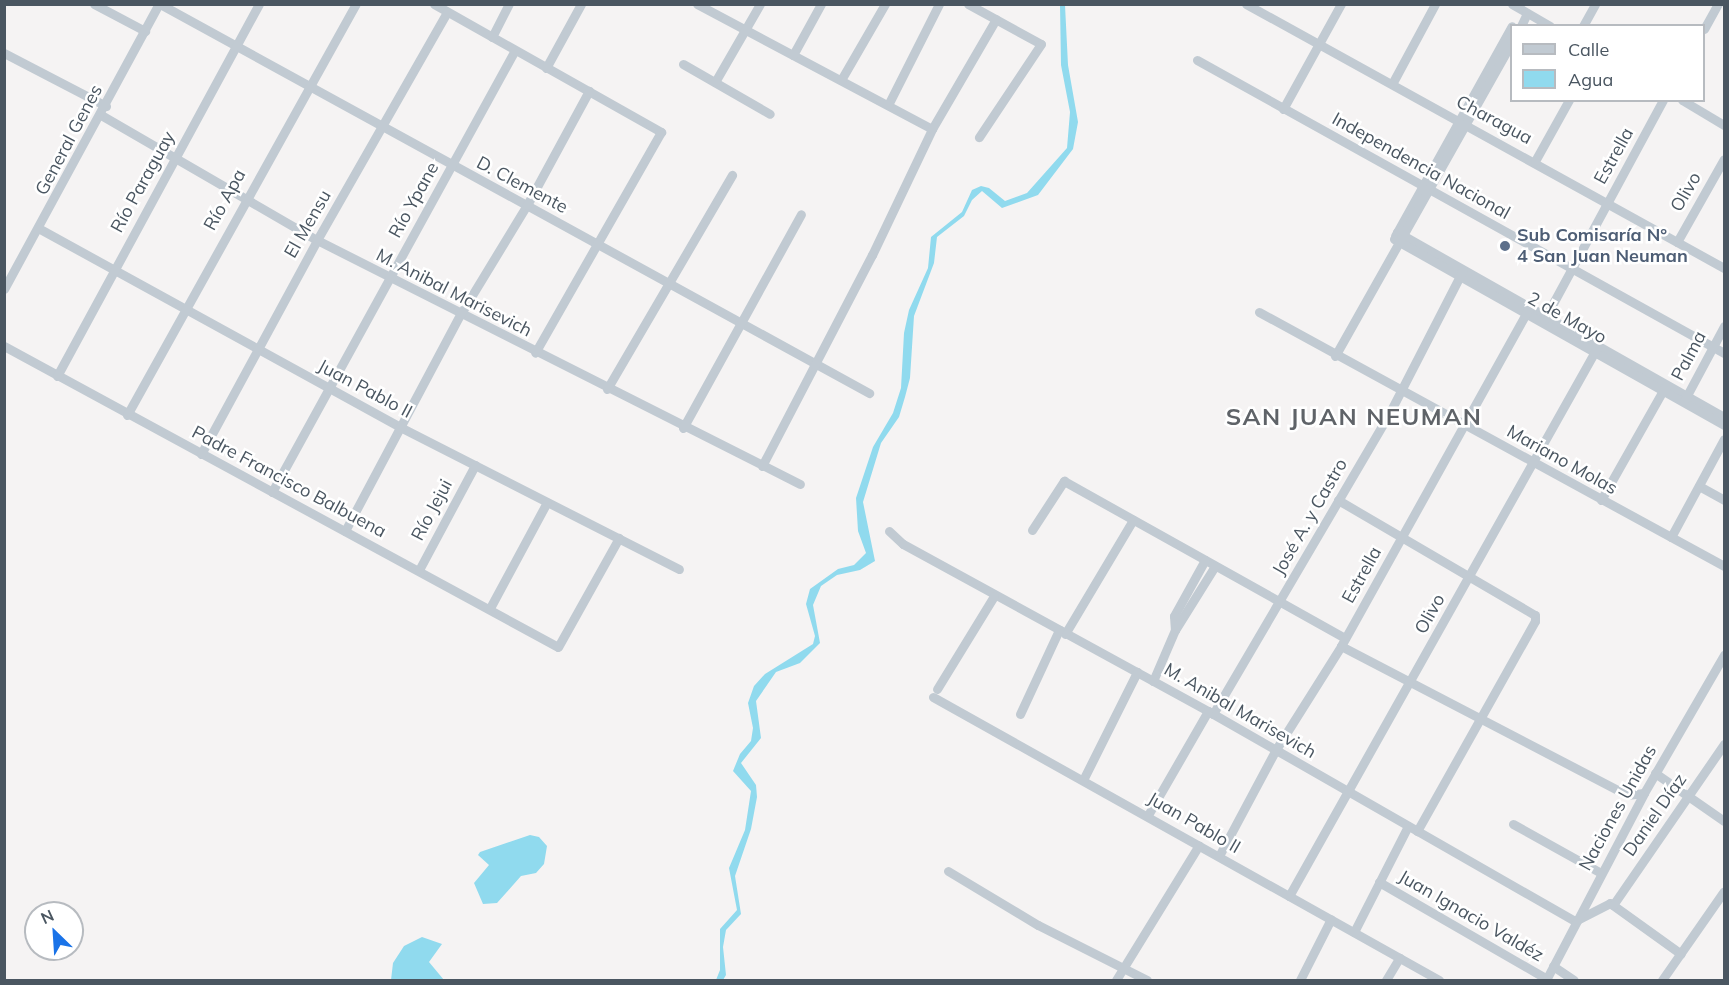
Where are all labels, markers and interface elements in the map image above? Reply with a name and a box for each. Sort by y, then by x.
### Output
legend [1510,24,1705,102]
text: Calle [1568,38,1609,61]
text: Agua [1568,68,1613,91]
street label: General Genes [31,81,107,199]
street label: Charagua [1452,91,1536,149]
street label: Independencia Nacional [1328,108,1514,224]
street label: Estrella [1590,124,1638,188]
street label: Río Paraguay [106,128,180,236]
street label: D. Clemente [473,152,571,218]
street label: Río Ypane [384,158,444,242]
street label: Río Apa [199,166,251,234]
street label: Olivo [1666,168,1706,216]
street label: El Mensu [280,186,336,262]
place label: Sub Comisaría N° 4 San Juan Neuman [1517,225,1688,268]
marker: Sub Comisaría N° 4 San Juan Neuman [1498,239,1512,253]
street label: M. Anibal Marisevich [373,244,535,342]
street label: 2 de Mayo [1524,288,1610,348]
street label: Palma [1667,328,1711,384]
street label: Juan Pablo II [314,355,416,423]
district label: SAN JUAN NEUMAN [1226,403,1482,431]
street label: Mariano Molas [1503,421,1621,499]
street label: Padre Francisco Balbuena [188,422,390,542]
street label: José A. y Castro [1268,455,1352,579]
street label: Río Jejui [407,476,457,544]
street label: Estrella [1338,543,1386,607]
street label: Olivo [1410,590,1450,638]
street label: M. Anibal Marisevich [1160,659,1320,763]
street label: Naciones Unidas [1575,741,1661,875]
street label: Daniel Díaz [1619,770,1691,860]
street label: Juan Pablo II [1144,788,1244,858]
street label: Juan Ignacio Valdéz [1395,866,1547,966]
north arrow [24,901,84,961]
text: N [38,905,57,928]

